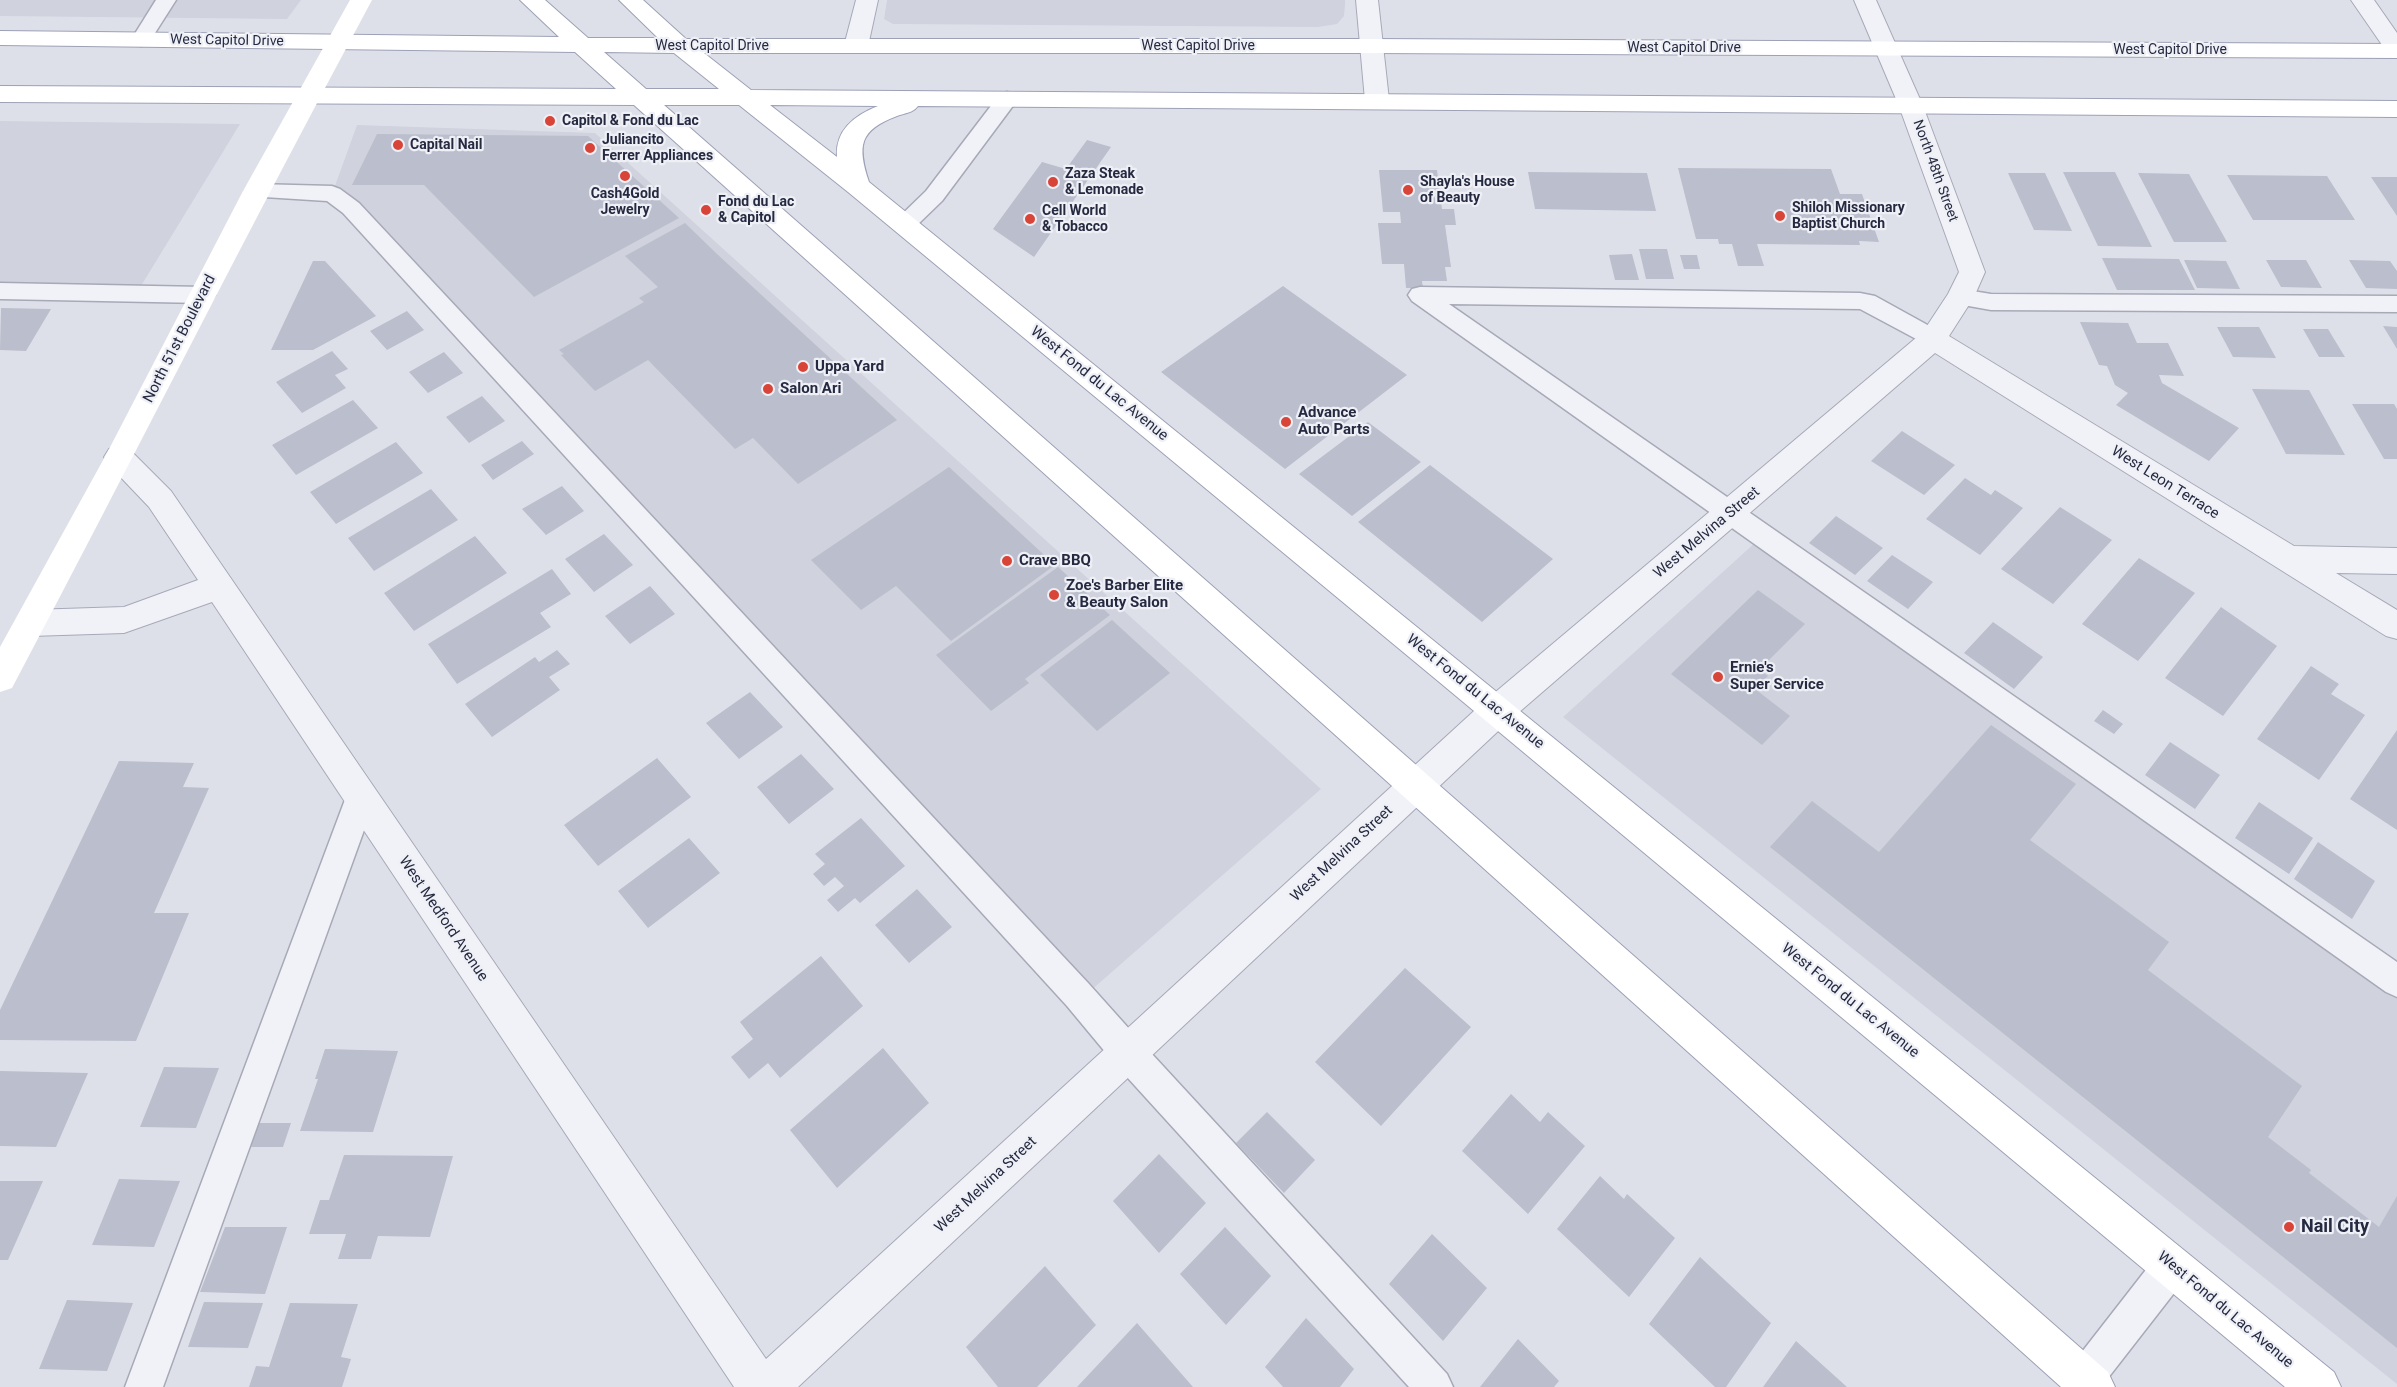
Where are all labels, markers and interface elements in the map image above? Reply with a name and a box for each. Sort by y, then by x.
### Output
street label: West Capitol Drive [170,32,284,50]
street label: West Capitol Drive [655,38,769,54]
street label: West Capitol Drive [1141,38,1255,54]
street label: West Capitol Drive [1627,40,1741,56]
street label: West Capitol Drive [2113,42,2227,58]
place label: Capitol & Fond du Lac [562,113,699,129]
marker: Capitol & Fond du Lac [543,114,557,128]
street label: North 48th Street [1909,118,1961,224]
place label: Juliancito Ferrer Appliances [602,132,713,164]
place label: Capital Nail [410,137,482,153]
marker: Capital Nail [391,138,405,152]
marker: Juliancito Ferrer Appliances [583,141,597,155]
place label: Zaza Steak & Lemonade [1065,166,1144,198]
marker: Cash4Gold Jewelry [618,169,632,183]
place label: Shayla's House of Beauty [1420,174,1515,206]
marker: Zaza Steak & Lemonade [1046,175,1060,189]
marker: Shayla's House of Beauty [1401,183,1415,197]
place label: Cash4Gold Jewelry [591,186,659,219]
place label: Fond du Lac & Capitol [718,194,794,226]
place label: Shiloh Missionary Baptist Church [1792,200,1905,232]
marker: Fond du Lac & Capitol [699,203,713,217]
place label: Cell World & Tobacco [1042,203,1108,236]
marker: Shiloh Missionary Baptist Church [1773,209,1787,223]
marker: Cell World & Tobacco [1023,212,1037,226]
street label: North 51st Boulevard [140,272,220,406]
street label: West Fond du Lac Avenue [1027,323,1171,445]
place label: Uppa Yard [815,358,884,376]
marker: Uppa Yard [796,360,810,374]
place label: Salon Ari [780,380,841,398]
marker: Salon Ari [761,382,775,396]
place label: Advance Auto Parts [1298,404,1370,439]
marker: Advance Auto Parts [1279,415,1293,429]
street label: West Leon Terrace [2108,443,2222,523]
street label: West Melvina Street [1650,483,1764,583]
place label: Crave BBQ [1019,552,1091,570]
marker: Crave BBQ [1000,554,1014,568]
place label: Zoe's Barber Elite & Beauty Salon [1066,577,1183,612]
marker: Zoe's Barber Elite & Beauty Salon [1047,588,1061,602]
street label: West Fond du Lac Avenue [1403,631,1547,753]
place label: Ernie's Super Service [1730,659,1824,694]
marker: Ernie's Super Service [1711,670,1725,684]
street label: West Melvina Street [1287,802,1397,906]
street label: West Medford Avenue [394,853,492,985]
street label: West Fond du Lac Avenue [1778,940,1922,1062]
street label: West Melvina Street [931,1133,1041,1237]
place label: Nail City [2301,1216,2369,1238]
marker: Nail City [2282,1220,2296,1234]
street label: West Fond du Lac Avenue [2153,1248,2297,1372]

